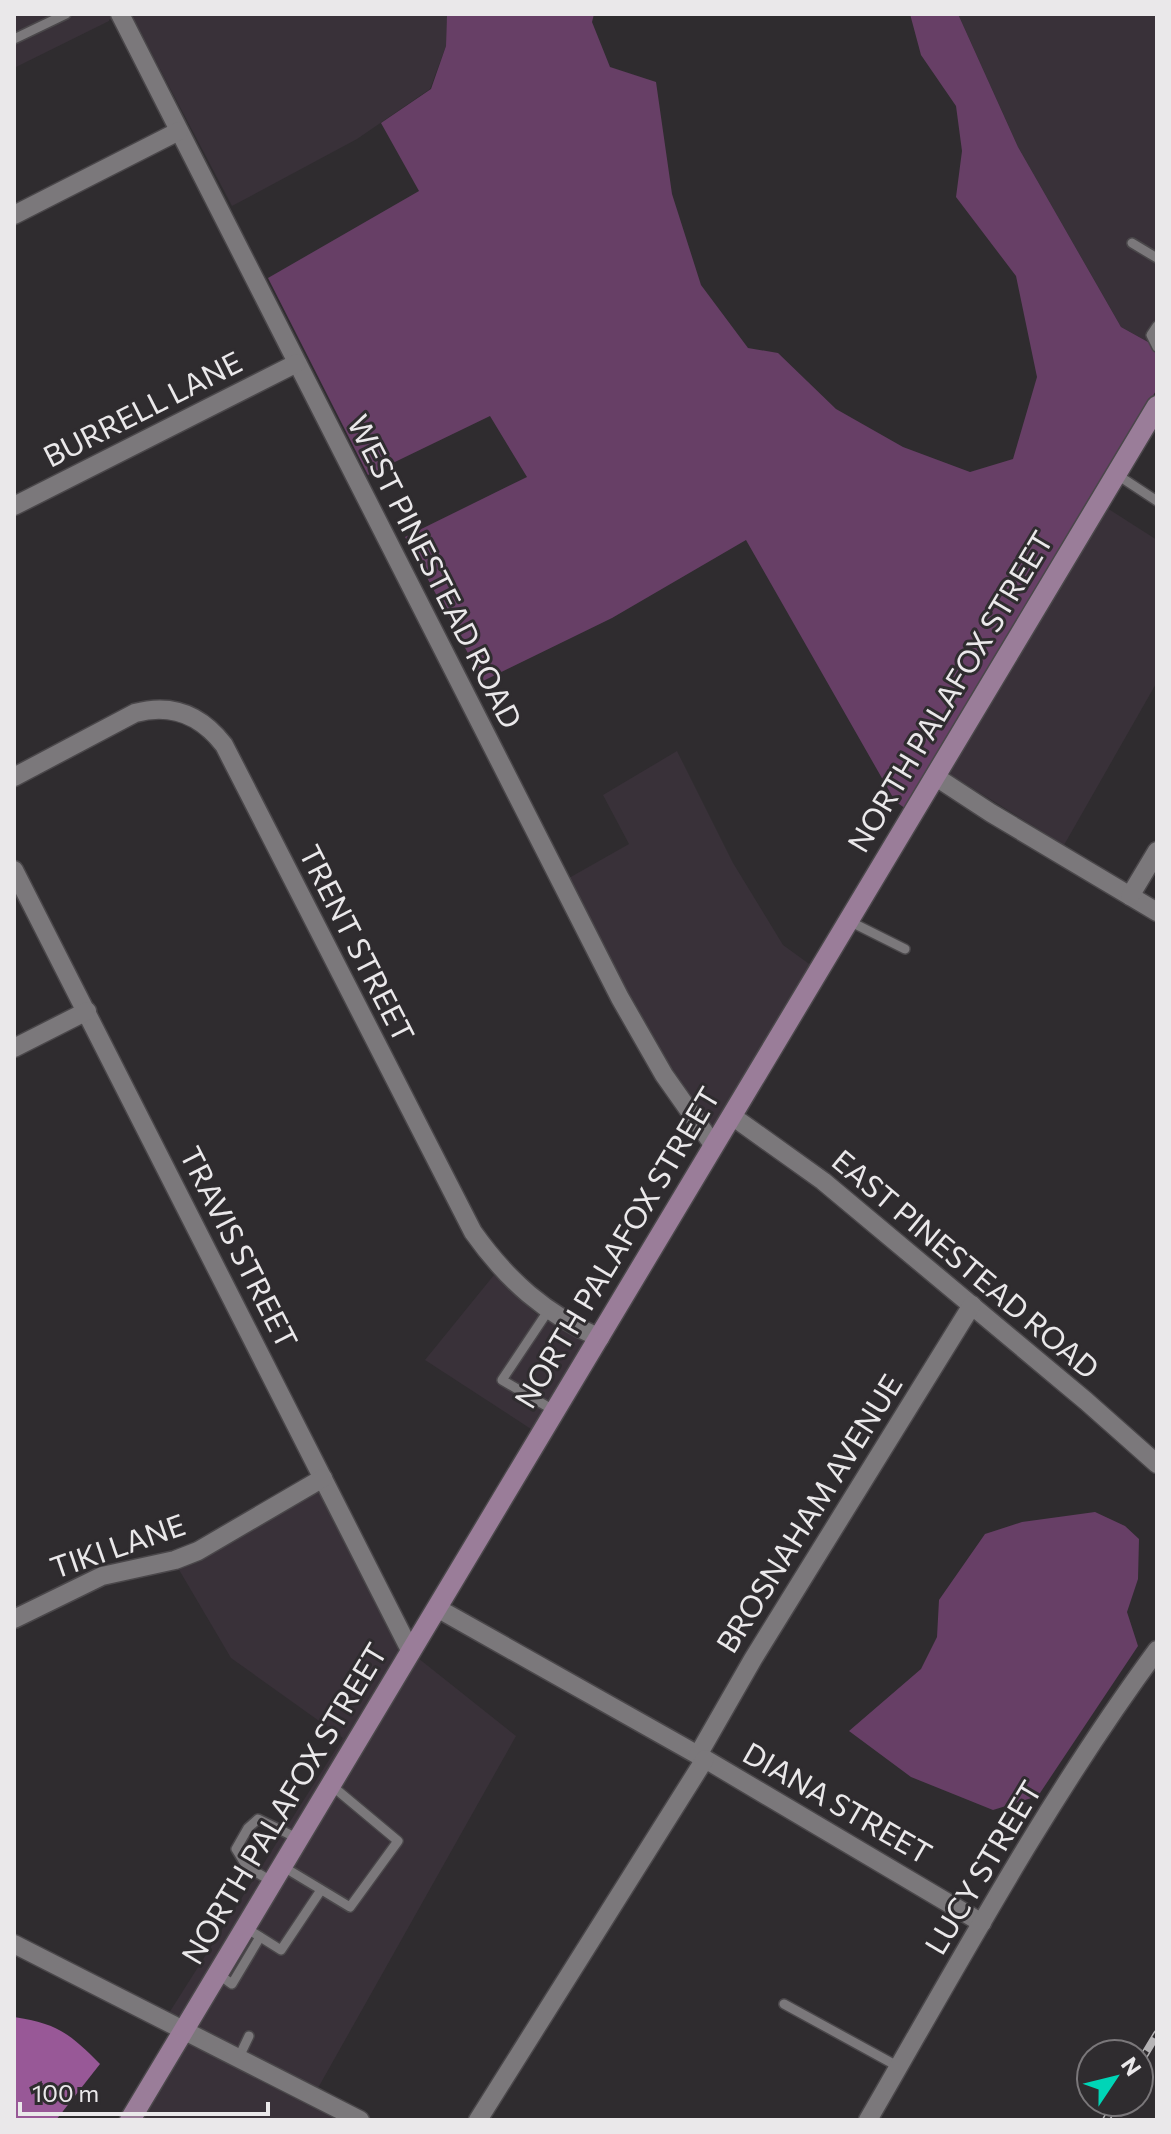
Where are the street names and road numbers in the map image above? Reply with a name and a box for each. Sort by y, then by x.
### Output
street label: BURRELL LANE [36,342,247,474]
street label: WEST PINESTEAD ROAD [341,408,531,734]
street label: NORTH PALAFOX STREET [838,523,1060,858]
street label: TRENT STREET [293,838,424,1048]
street label: NORTH PALAFOX STREET [505,1079,727,1414]
street label: TRAVIS STREET [173,1140,307,1354]
street label: EAST PINESTEAD ROAD [826,1141,1108,1386]
street label: BROSNAHAM AVENUE [707,1367,909,1659]
street label: TIKI LANE [45,1504,189,1585]
street label: NORTH PALAFOX STREET [172,1635,394,1970]
street label: DIANA STREET [737,1733,939,1871]
street label: LUCY STREET [916,1773,1048,1960]

